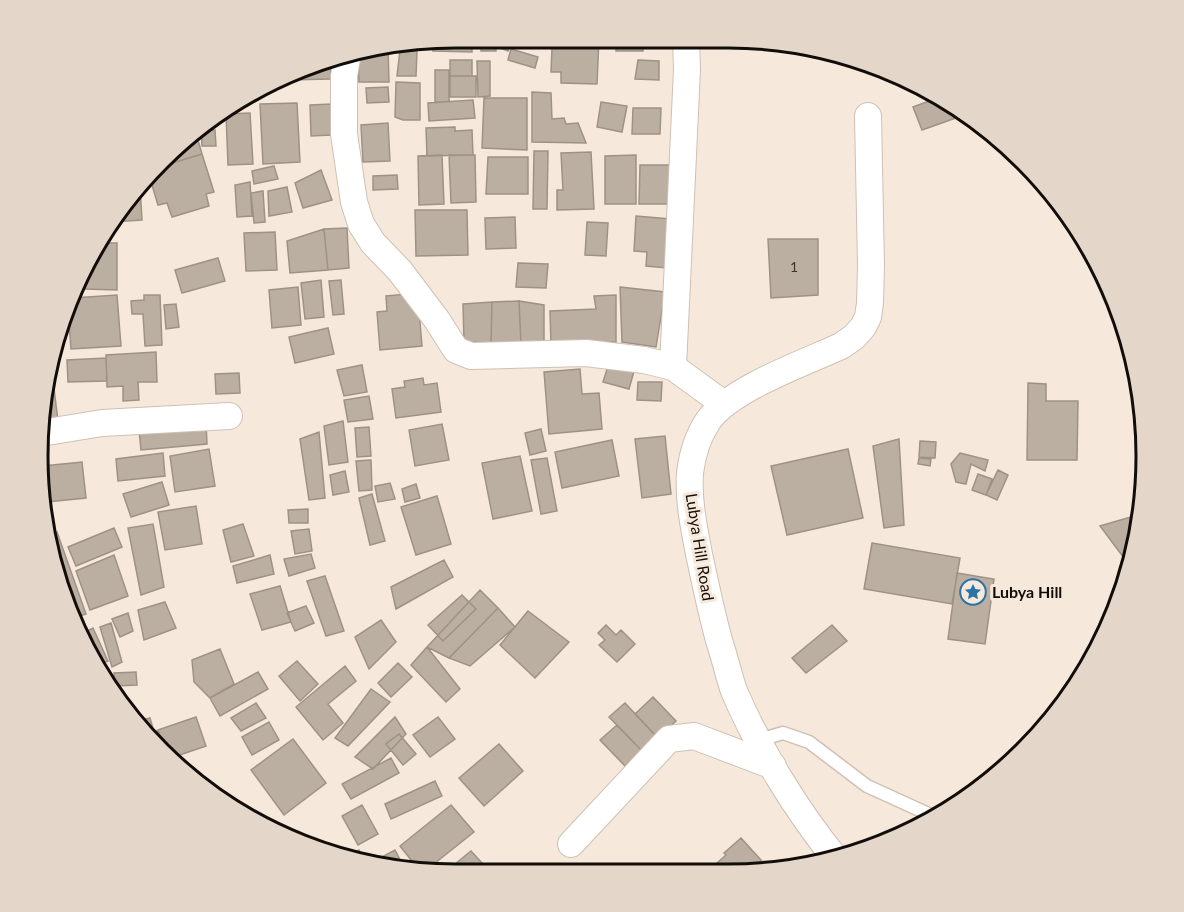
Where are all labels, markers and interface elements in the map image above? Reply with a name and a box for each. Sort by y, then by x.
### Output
house number: 1 [790,258,798,275]
street label: Lubya Hill Road [683,492,718,602]
place icon: Lubya Hill [958,577,988,607]
place label: Lubya Hill [992,582,1062,601]

